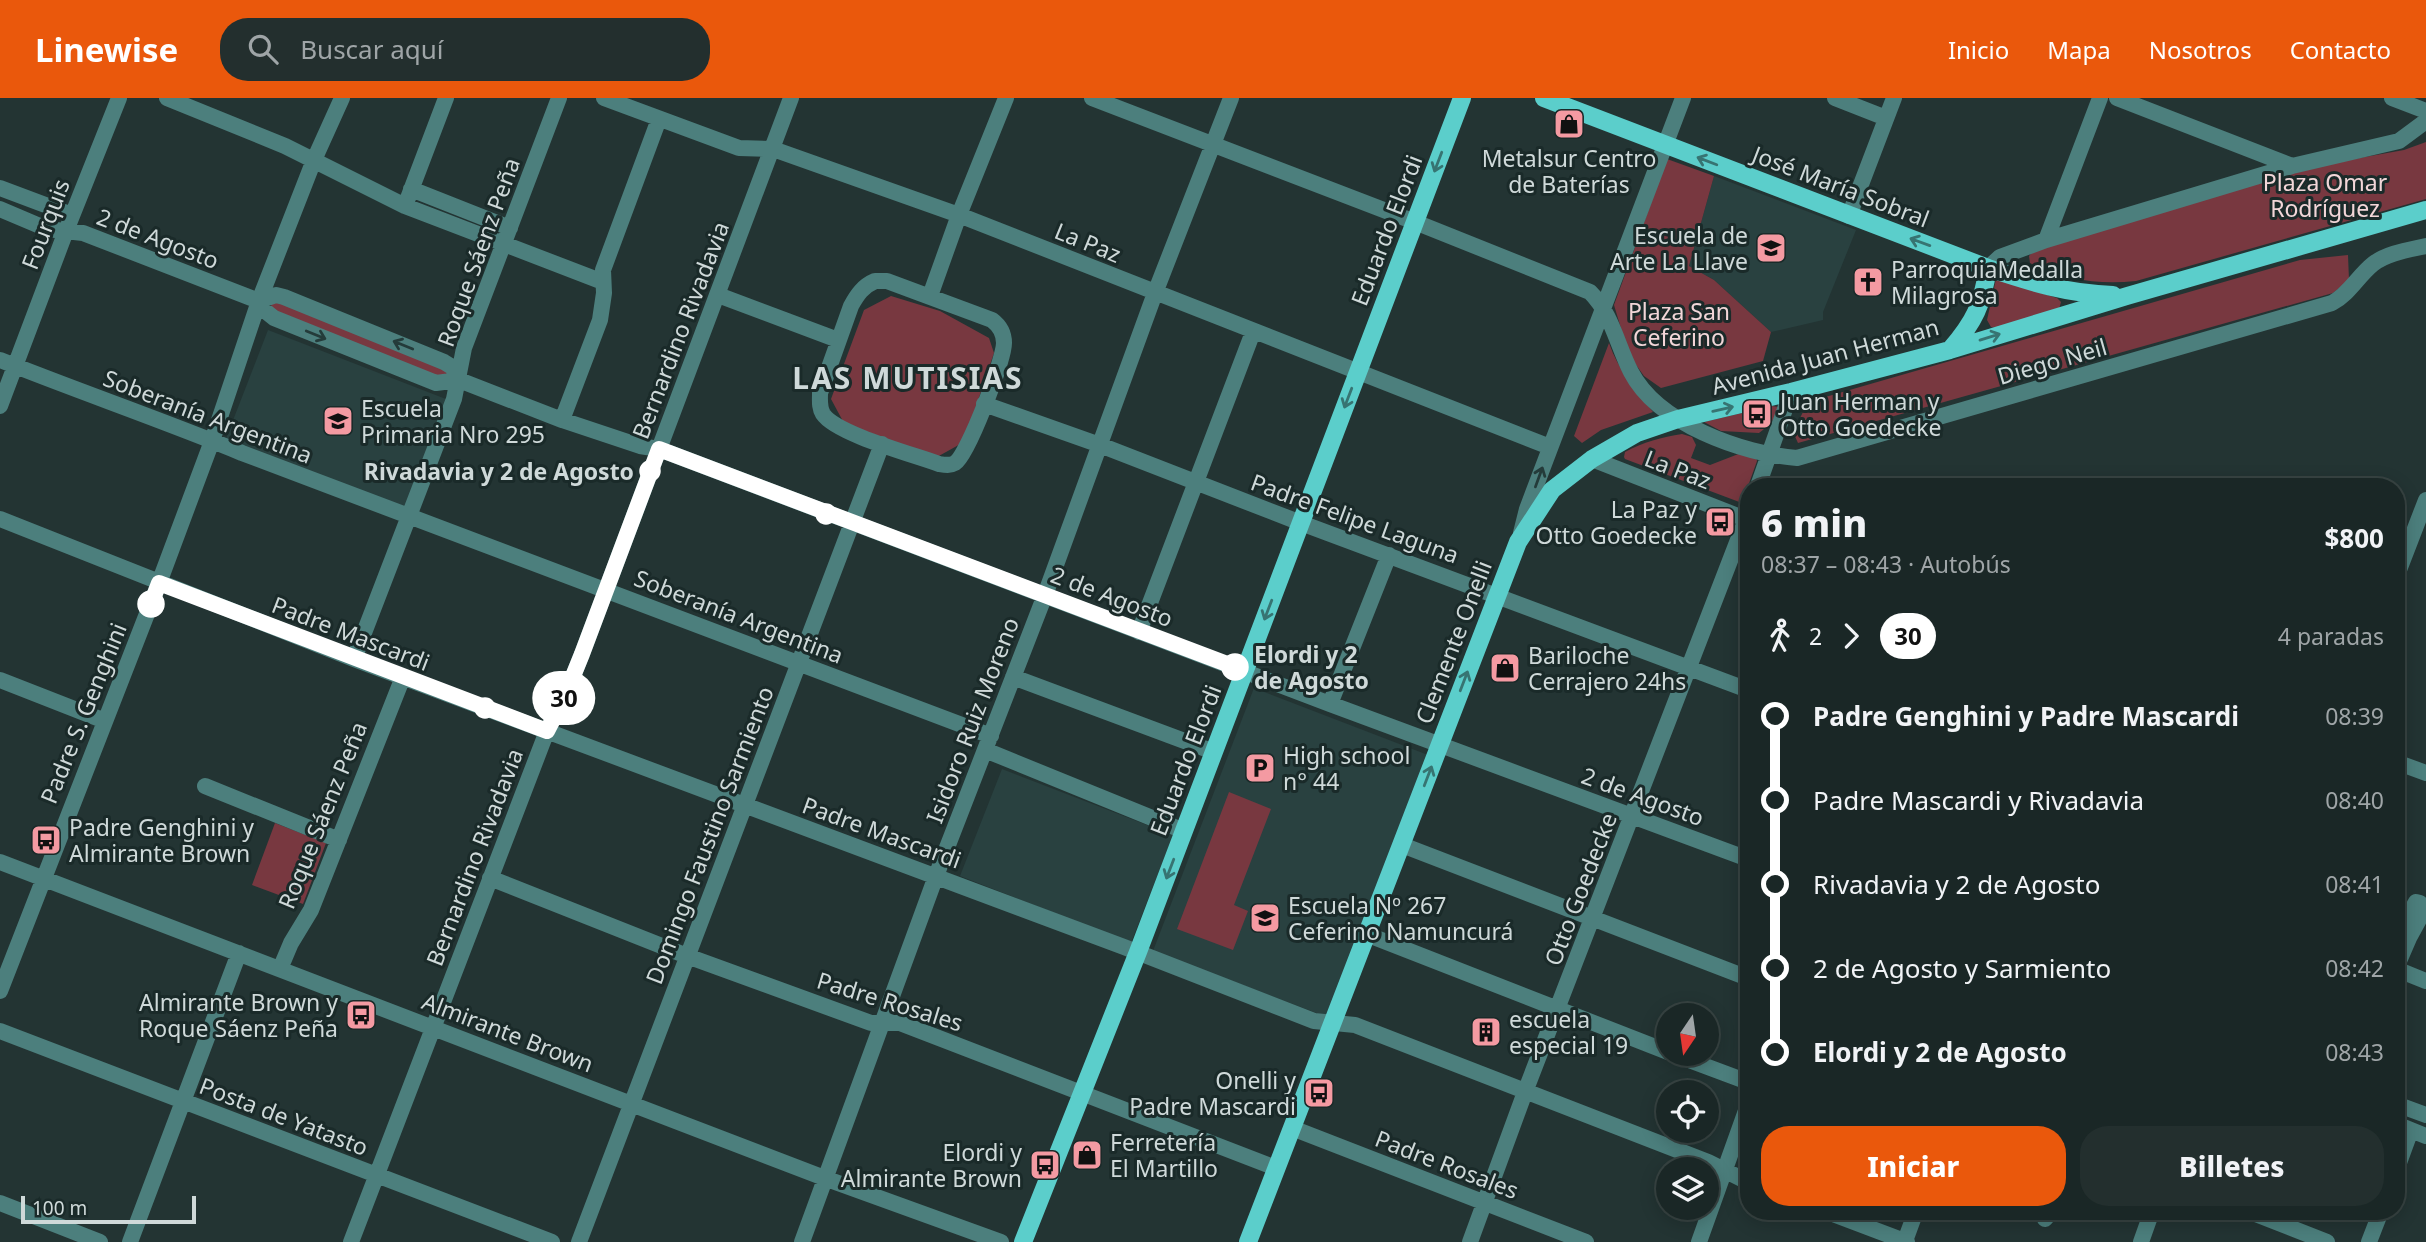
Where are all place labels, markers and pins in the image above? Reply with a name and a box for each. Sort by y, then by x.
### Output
shop icon: Metalsur Centro de Baterías [1552,107,1586,141]
place label: Metalsur Centro de Baterías [1482,142,1656,200]
place label: Escuela de Arte La Llave [1610,219,1748,277]
school or university icon: Escuela de Arte La Llave [1754,231,1788,265]
place label: ParroquiaMedalla Milagrosa [1891,253,2083,311]
church icon: ParroquiaMedalla Milagrosa [1851,265,1885,299]
place label: Juan Herman y Otto Goedecke [1778,385,1942,443]
place label: Escuela Primaria Nro 295 [361,392,545,450]
bus stop icon: Juan Herman y Otto Goedecke [1740,397,1774,431]
school or university icon: Escuela Primaria Nro 295 [321,404,355,438]
place label: Rivadavia y 2 de Agosto [364,455,634,487]
marker: Rivadavia y 2 de Agosto [640,461,660,481]
place label: La Paz y Otto Goedecke [1535,493,1697,551]
unlabelled marker [816,504,836,524]
bus stop icon: La Paz y Otto Goedecke [1703,505,1737,539]
unlabelled marker [138,591,164,617]
place label: Elordi y 2 de Agosto [1254,638,1369,696]
place label: Bariloche Cerrajero 24hs [1528,639,1686,697]
shop icon: Bariloche Cerrajero 24hs [1488,651,1522,685]
marker: Elordi y 2 de Agosto [1222,654,1248,680]
unlabelled marker [475,698,495,718]
place label: High school n° 44 [1283,739,1410,797]
parking icon: High school n° 44 [1243,751,1277,785]
place label: Padre Genghini y Almirante Brown [69,811,254,869]
bus stop icon: Padre Genghini y Almirante Brown [29,823,63,857]
place label: Escuela Nº 267 Ceferino Namuncurá [1288,889,1513,947]
school or university icon: Escuela Nº 267 Ceferino Namuncurá [1248,901,1282,935]
place label: Almirante Brown y Roque Sáenz Peña [139,986,338,1044]
bus stop icon: Almirante Brown y Roque Sáenz Peña [344,998,378,1032]
place label: escuela especial 19 [1509,1003,1628,1061]
building icon: escuela especial 19 [1469,1015,1503,1049]
place label: Onelli y Padre Mascardi [1129,1064,1296,1122]
bus stop icon: Onelli y Padre Mascardi [1302,1076,1336,1110]
place label: Ferretería El Martillo [1110,1126,1218,1184]
place label: Elordi y Almirante Brown [841,1136,1022,1194]
shop icon: Ferretería El Martillo [1070,1138,1104,1172]
bus stop icon: Elordi y Almirante Brown [1028,1148,1062,1182]

